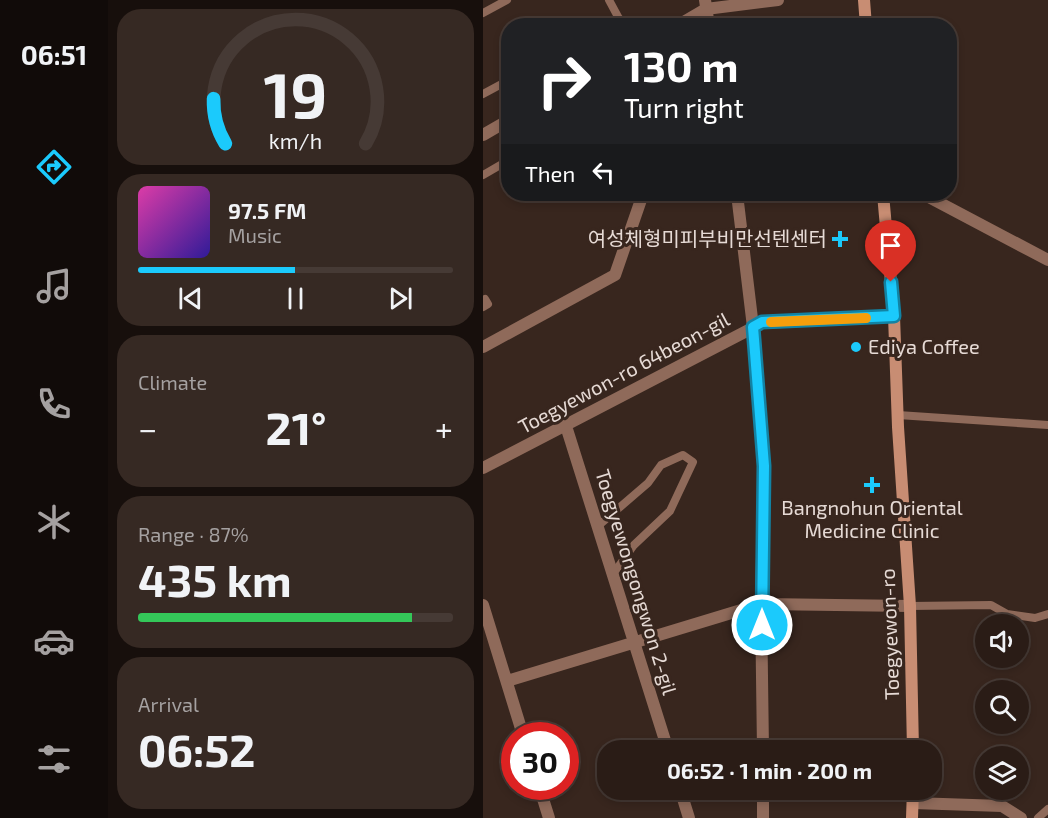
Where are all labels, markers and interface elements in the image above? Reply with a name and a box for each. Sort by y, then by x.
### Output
text: 06:51 [21,38,87,70]
text: 130 m [624,40,739,90]
icon: right [525,42,603,120]
text: 19 [264,56,327,131]
text: Turn right [624,91,744,123]
text: km/h [269,128,322,153]
icon: directions [33,146,75,188]
icon: left [587,156,620,189]
text: Then [525,160,575,186]
text: 97.5 FM [228,197,306,223]
pin [865,220,916,282]
text: Music [228,223,282,247]
place label: 여성체형미피부비만선텐센터 [588,226,827,250]
icon: arrive [874,229,907,262]
marker: 여성체형미피부비만선텐센터 [831,230,849,248]
icon: music [33,265,75,307]
icon: previous [174,282,207,315]
icon: pause [279,282,312,315]
icon: next [384,282,417,315]
street label: Toegyewon-ro 64beon-gil [514,306,733,438]
place label: Ediya Coffee [868,334,980,358]
marker: Ediya Coffee [849,340,863,354]
text: Climate [138,370,207,394]
icon: phone [33,383,75,425]
text: 21° [266,400,327,454]
text: − [138,408,157,448]
text: + [435,408,453,448]
street label: Toegyewongongwon 2-gil [591,466,683,697]
marker: Bangnohun Oriental Medicine Clinic [863,476,881,494]
place label: Bangnohun Oriental Medicine Clinic [781,495,963,542]
icon: climate [33,501,75,543]
text: Range · 87% [138,522,249,546]
text: 435 km [138,552,292,606]
street label: Toegyewon-ro [875,568,903,700]
position arrow [730,593,794,657]
map controls [975,614,1029,800]
button: sound [975,614,1029,668]
icon: car [33,620,75,662]
button: search [975,680,1029,734]
text: Arrival [138,692,199,716]
text: 06:52 [138,722,256,776]
speed limit sign: 30 [501,722,579,800]
icon: filters [33,738,75,780]
button: layers [975,746,1029,800]
text: 06:52 · 1 min · 200 m [667,757,872,783]

